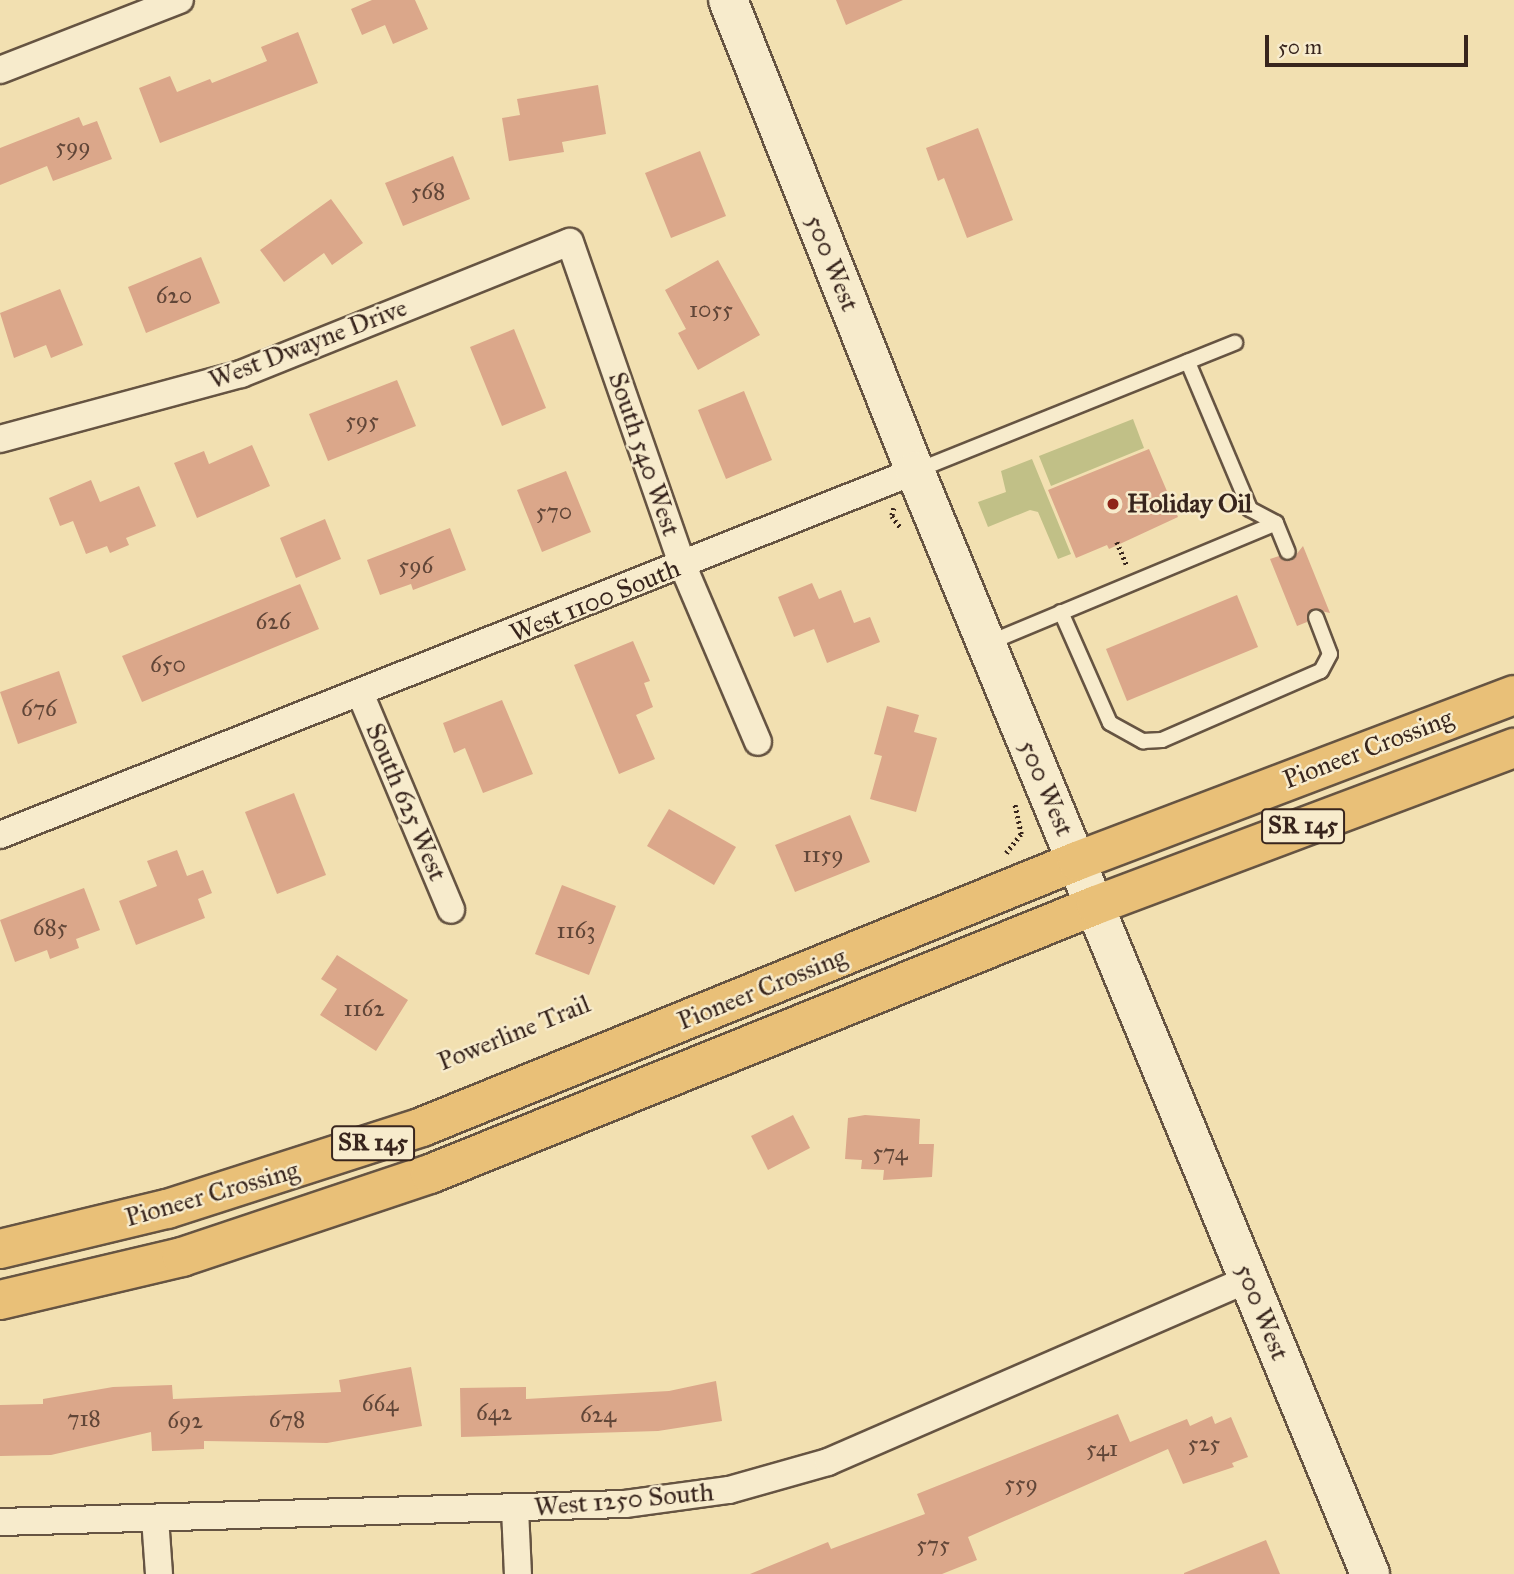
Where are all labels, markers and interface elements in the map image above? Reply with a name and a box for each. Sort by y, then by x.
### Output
scale bar [1269,21,1472,65]
text: 50 m [1278,34,1322,60]
house number: 599 [55,132,91,160]
house number: 568 [411,177,445,205]
street label: 500 West [799,210,865,316]
house number: 620 [156,281,192,309]
street label: West Dwayne Drive [205,292,411,396]
house number: 1055 [689,295,733,323]
street label: South 540 West [601,368,687,540]
house number: 595 [345,406,379,434]
place label: Holiday Oil [1127,488,1252,520]
marker: Holiday Oil [1105,496,1121,512]
house number: 570 [536,497,572,525]
house number: 596 [399,551,433,579]
street label: West 1100 South [505,553,685,649]
house number: 626 [256,607,290,635]
house number: 650 [150,650,186,678]
house number: 676 [21,694,57,722]
street label: Pioneer Crossing [1279,702,1457,796]
street label: South 625 West [359,719,453,885]
street label: 500 West [1012,735,1080,841]
road number: SR 145 [1261,806,1345,846]
house number: 1159 [802,840,844,868]
house number: 685 [33,913,67,941]
house number: 1163 [556,916,596,944]
street label: Pioneer Crossing [673,941,851,1037]
street label: Powerline Trail [433,988,595,1078]
house number: 1162 [343,994,385,1022]
road number: SR 145 [331,1122,415,1163]
house number: 574 [872,1138,908,1166]
street label: Pioneer Crossing [122,1154,302,1234]
street label: 500 West [1229,1259,1295,1365]
house number: 664 [362,1389,398,1417]
house number: 642 [476,1398,512,1426]
house number: 624 [580,1400,616,1428]
house number: 718 [67,1404,101,1432]
house number: 678 [269,1405,305,1433]
house number: 692 [167,1406,203,1434]
house number: 525 [1188,1429,1220,1457]
house number: 541 [1086,1434,1118,1462]
house number: 559 [1004,1469,1038,1497]
street label: West 1250 South [533,1477,715,1523]
house number: 575 [916,1530,950,1558]

